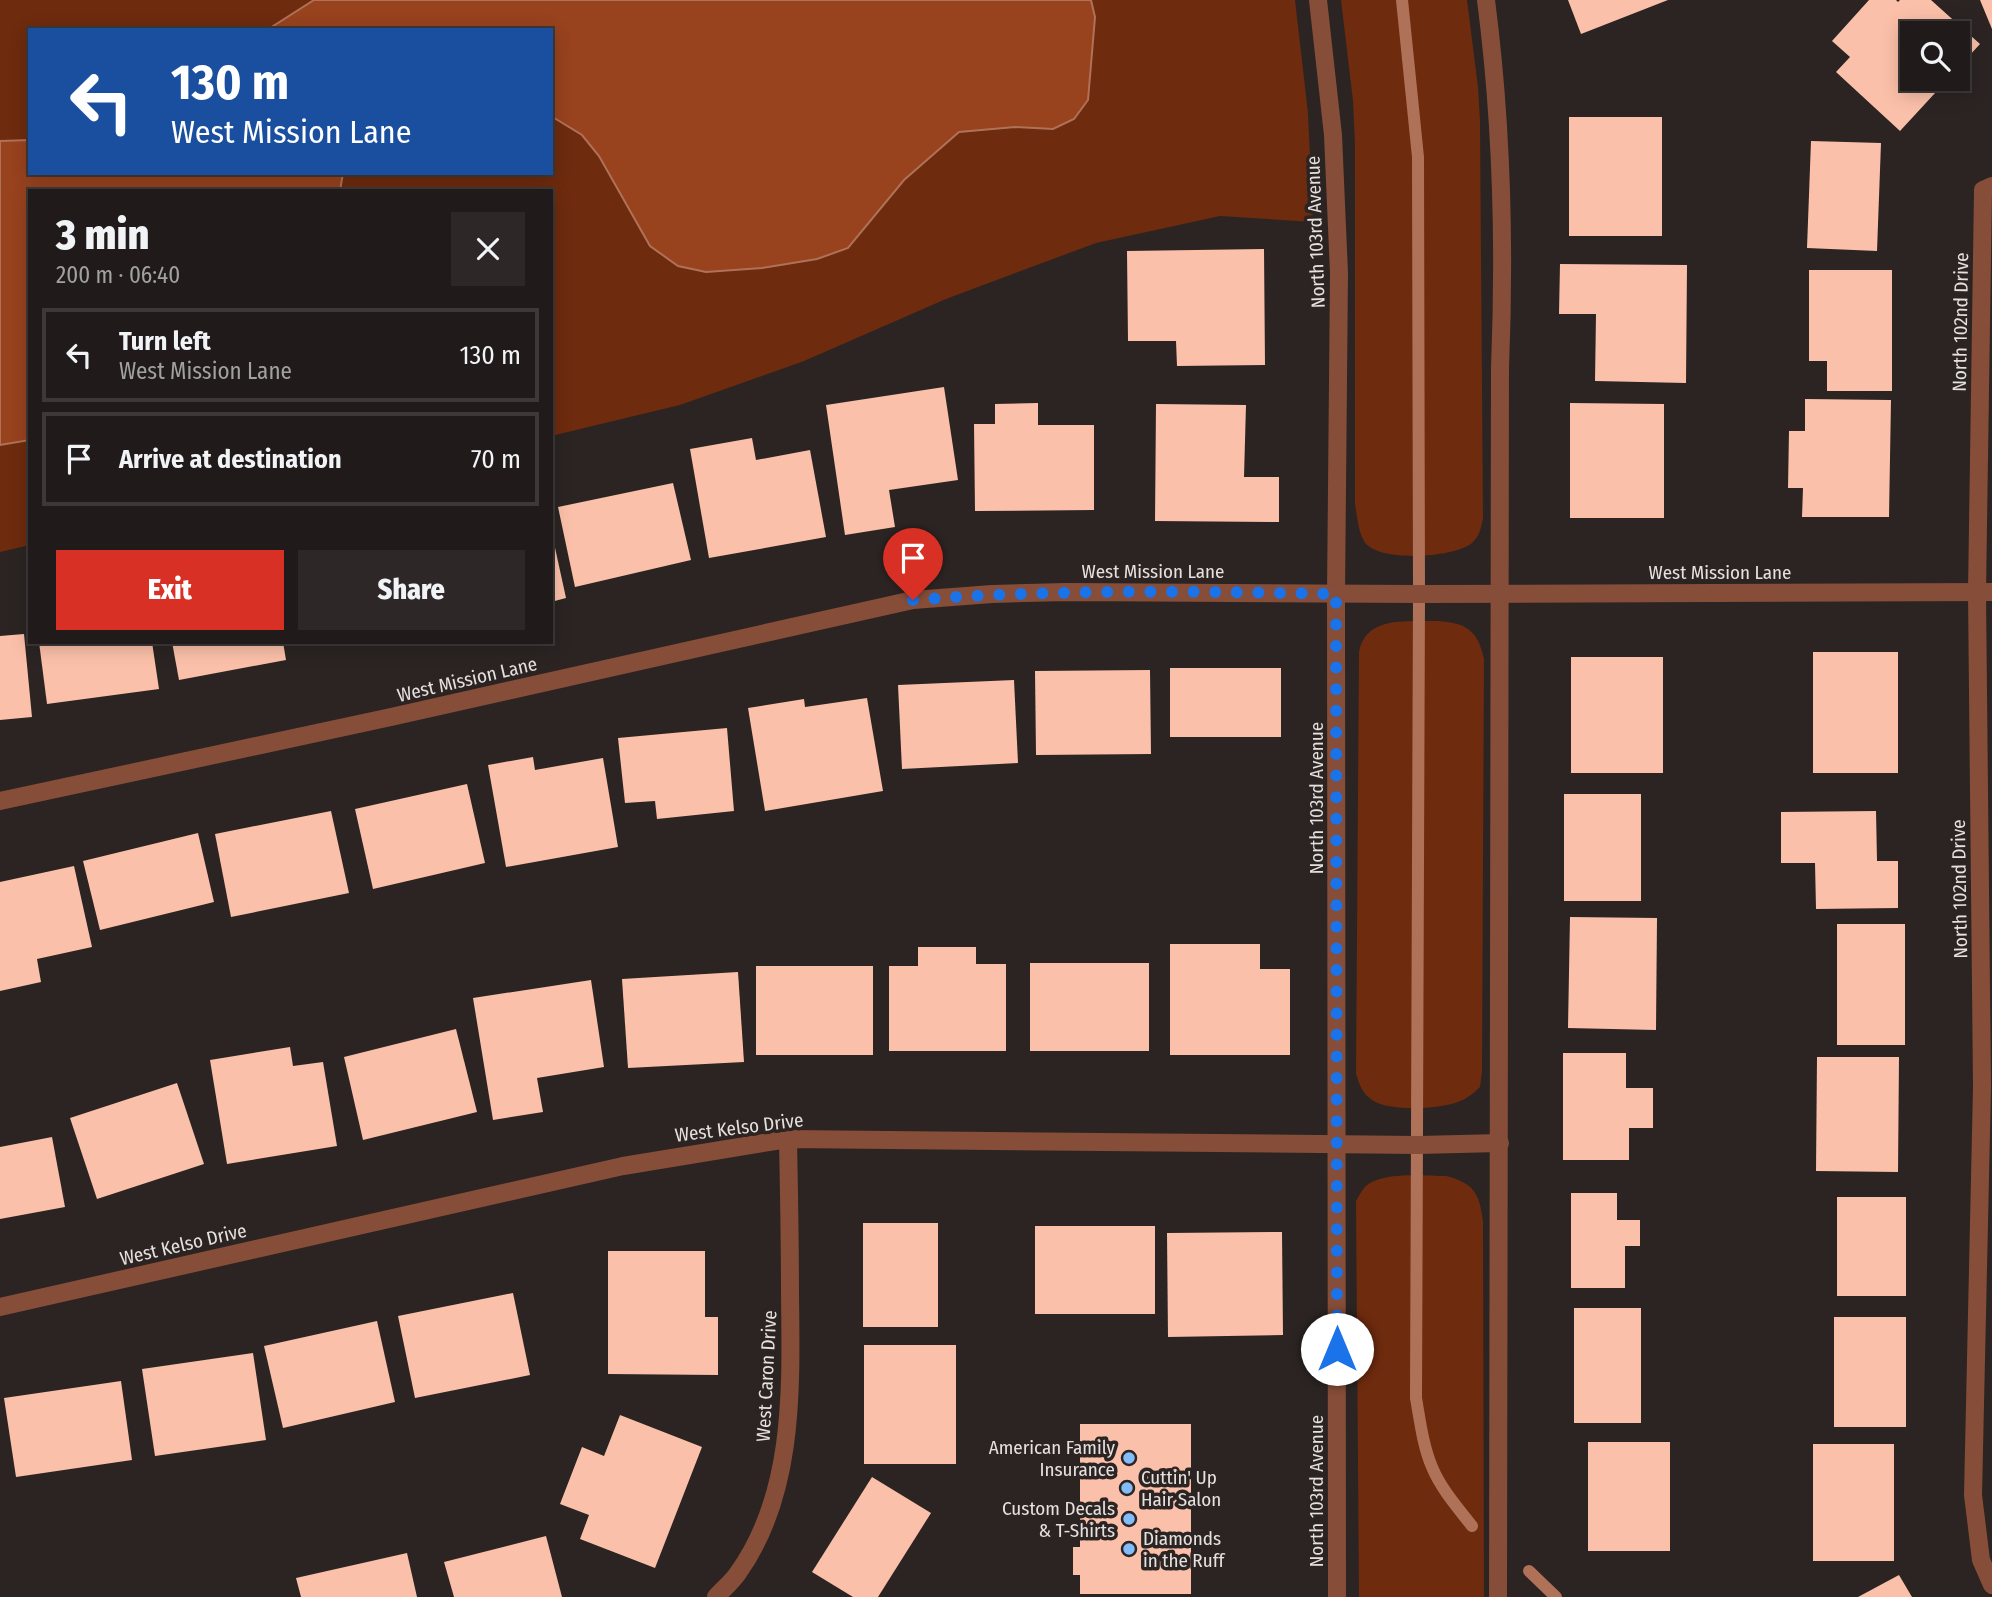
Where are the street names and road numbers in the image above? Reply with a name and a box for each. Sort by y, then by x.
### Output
street label: North 103rd Avenue [1301,155,1330,309]
street label: North 102nd Drive [1948,252,1973,392]
street label: West Mission Lane [1082,560,1224,583]
street label: West Mission Lane [1649,561,1791,584]
street label: West Mission Lane [395,652,539,707]
street label: North 103rd Avenue [1305,722,1328,874]
street label: North 102nd Drive [1947,819,1972,959]
street label: West Kelso Drive [674,1108,805,1147]
street label: West Kelso Drive [118,1219,249,1270]
street label: West Caron Drive [752,1310,781,1442]
street label: North 103rd Avenue [1305,1415,1328,1567]

